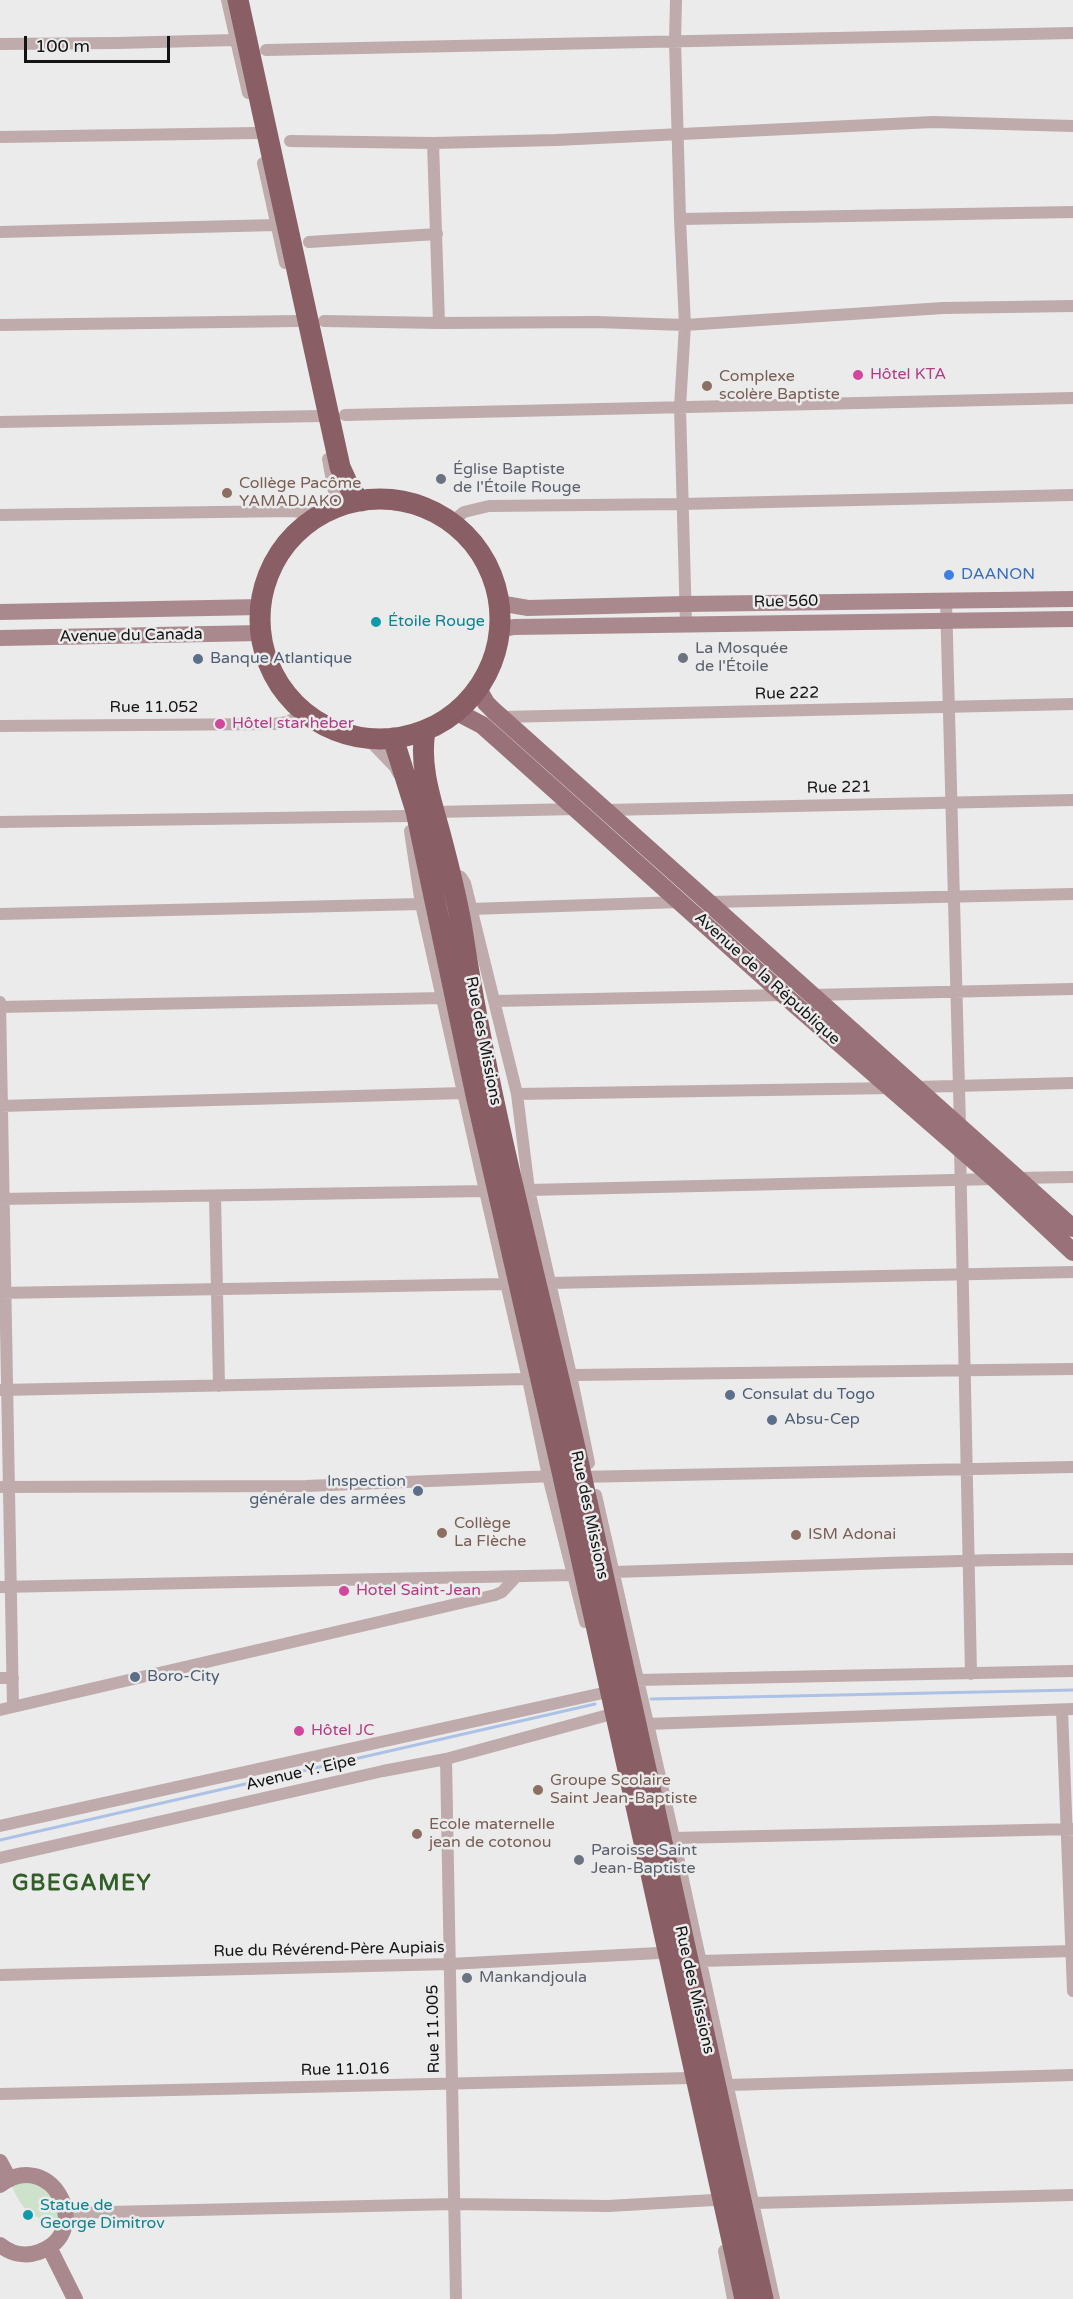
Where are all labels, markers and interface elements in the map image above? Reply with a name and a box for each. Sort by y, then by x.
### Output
scale bar [27,24,172,62]
text: 100 m [35,35,90,57]
place label: Hôtel KTA [870,365,946,385]
place label: Complexe scolère Baptiste [719,367,840,405]
marker: Hôtel KTA [851,368,865,382]
marker: Complexe scolère Baptiste [700,379,714,393]
place label: Église Baptiste de l'Étoile Rouge [453,460,581,498]
marker: Église Baptiste de l'Étoile Rouge [434,472,448,486]
place label: Collège Pacôme YAMADJAKO [239,474,361,512]
marker: Collège Pacôme YAMADJAKO [220,486,234,500]
place label: DAANON [961,565,1035,585]
marker: DAANON [942,568,956,582]
street label: Rue 560 [754,592,818,612]
place label: Étoile Rouge [388,612,485,632]
marker: Étoile Rouge [369,615,383,629]
street label: Avenue du Canada [59,625,203,647]
place label: La Mosquée de l'Étoile [695,639,788,677]
place label: Banque Atlantique [210,649,352,669]
marker: La Mosquée de l'Étoile [676,651,690,665]
marker: Banque Atlantique [191,652,205,666]
street label: Rue 222 [755,684,819,704]
street label: Rue 11.052 [110,698,198,718]
place label: Hôtel star heber [232,714,354,734]
marker: Hôtel star heber [213,717,227,731]
street label: Rue 221 [807,778,871,798]
street label: Avenue de la République [690,909,844,1049]
street label: Rue des Missions [461,975,505,1107]
place label: Consulat du Togo [742,1385,875,1405]
marker: Consulat du Togo [723,1388,737,1402]
place label: Absu-Cep [784,1410,860,1430]
marker: Absu-Cep [765,1413,779,1427]
street label: Rue des Missions [566,1449,612,1581]
place label: Inspection générale des armées [249,1472,406,1510]
marker: Inspection générale des armées [411,1484,425,1498]
place label: Collège La Flèche [454,1514,526,1552]
place label: ISM Adonai [808,1525,896,1545]
marker: Collège La Flèche [435,1526,449,1540]
marker: ISM Adonai [789,1528,803,1542]
place label: Hotel Saint-Jean [356,1581,481,1601]
marker: Hotel Saint-Jean [337,1584,351,1598]
place label: Boro-City [147,1667,220,1687]
marker: Boro-City [128,1670,142,1684]
place label: Hôtel JC [311,1721,374,1741]
marker: Hôtel JC [292,1724,306,1738]
street label: Avenue Y. Eipe [244,1751,358,1795]
place label: Groupe Scolaire Saint Jean-Baptiste [550,1771,697,1809]
marker: Groupe Scolaire Saint Jean-Baptiste [531,1783,545,1797]
place label: Ecole maternelle jean de cotonou [429,1815,555,1853]
marker: Ecole maternelle jean de cotonou [410,1827,424,1841]
place label: Paroisse Saint Jean-Baptiste [591,1841,697,1879]
marker: Paroisse Saint Jean-Baptiste [572,1853,586,1867]
district label: GBEGAMEY [12,1871,152,1897]
street label: Rue des Missions [670,1924,718,2056]
street label: Rue du Révérend-Père Aupiais [213,1938,445,1962]
place label: Mankandjoula [479,1968,587,1988]
marker: Mankandjoula [460,1971,474,1985]
street label: Rue 11.005 [424,1984,444,2074]
street label: Rue 11.016 [300,2060,390,2080]
place label: Statue de George Dimitrov [40,2196,165,2234]
marker: Statue de George Dimitrov [21,2208,35,2222]

